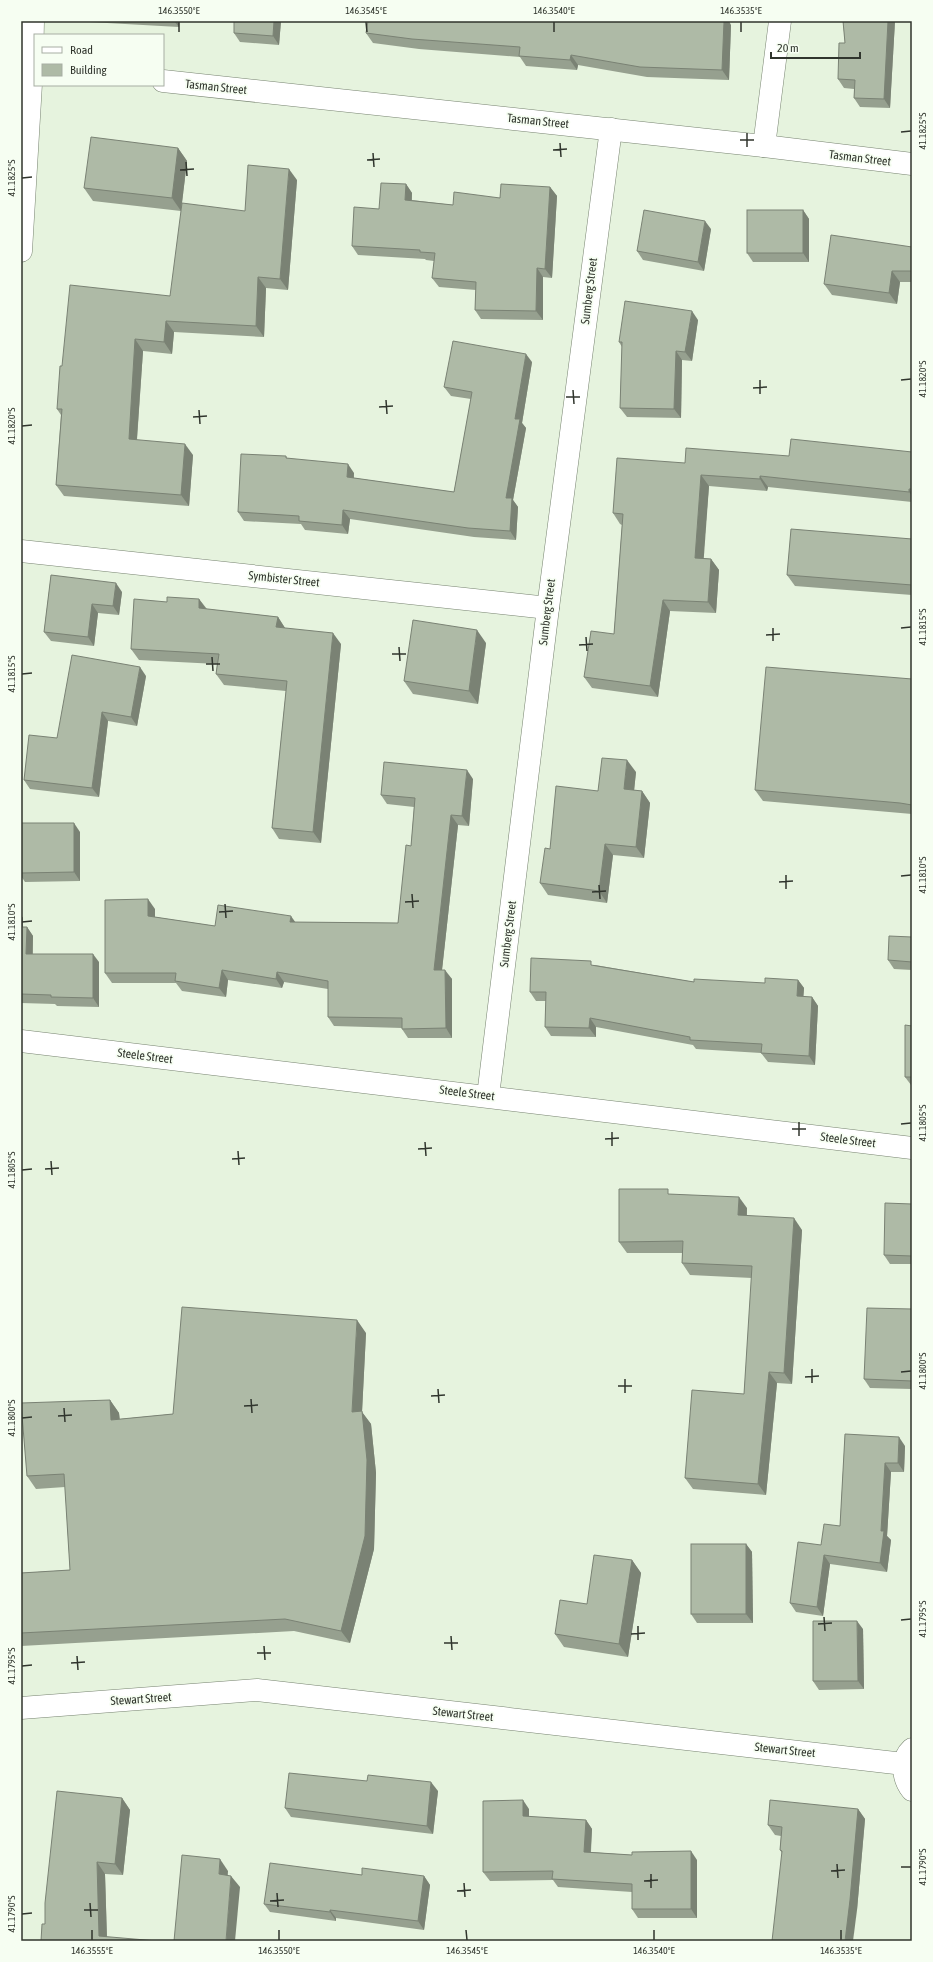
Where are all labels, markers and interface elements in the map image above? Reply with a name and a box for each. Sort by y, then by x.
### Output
text: 146.3550°E [158,5,201,16]
text: 146.3545°E [345,5,388,16]
text: 146.3540°E [533,5,576,16]
text: 146.3535°E [720,5,763,16]
legend [34,34,164,86]
scale bar [771,34,860,60]
text: 20 m [777,41,799,55]
text: Road [70,43,93,57]
text: Building [70,63,108,77]
street label: Tasman Street [184,77,248,97]
street label: Tasman Street [506,111,570,131]
text: 41.1825°S [917,113,928,149]
street label: Tasman Street [828,147,892,169]
text: 41.1825°S [6,160,17,196]
street label: Sumberg Street [578,256,600,325]
text: 41.1820°S [917,361,928,397]
text: 41.1820°S [6,408,17,444]
street label: Symbister Street [248,568,321,590]
street label: Sumberg Street [536,577,558,646]
text: 41.1815°S [917,609,928,645]
text: 41.1815°S [6,656,17,692]
text: 41.1810°S [917,857,928,893]
street label: Sumberg Street [497,899,519,968]
text: 41.1810°S [6,904,17,940]
street label: Steele Street [117,1046,174,1066]
street label: Steele Street [439,1083,496,1103]
text: 41.1805°S [917,1105,928,1141]
street label: Steele Street [820,1130,877,1150]
text: 41.1805°S [6,1152,17,1188]
text: 41.1800°S [917,1353,928,1389]
text: 41.1800°S [6,1400,17,1436]
text: 41.1795°S [917,1601,928,1637]
text: 41.1795°S [6,1648,17,1684]
street label: Stewart Street [110,1690,173,1708]
street label: Stewart Street [432,1704,495,1724]
street label: Stewart Street [754,1740,817,1760]
text: 41.1790°S [917,1849,928,1885]
text: 41.1790°S [6,1896,17,1932]
text: 146.3555°E [71,1945,114,1956]
text: 146.3550°E [258,1945,301,1956]
text: 146.3545°E [446,1945,489,1956]
text: 146.3540°E [633,1945,676,1956]
text: 146.3535°E [820,1945,863,1956]

